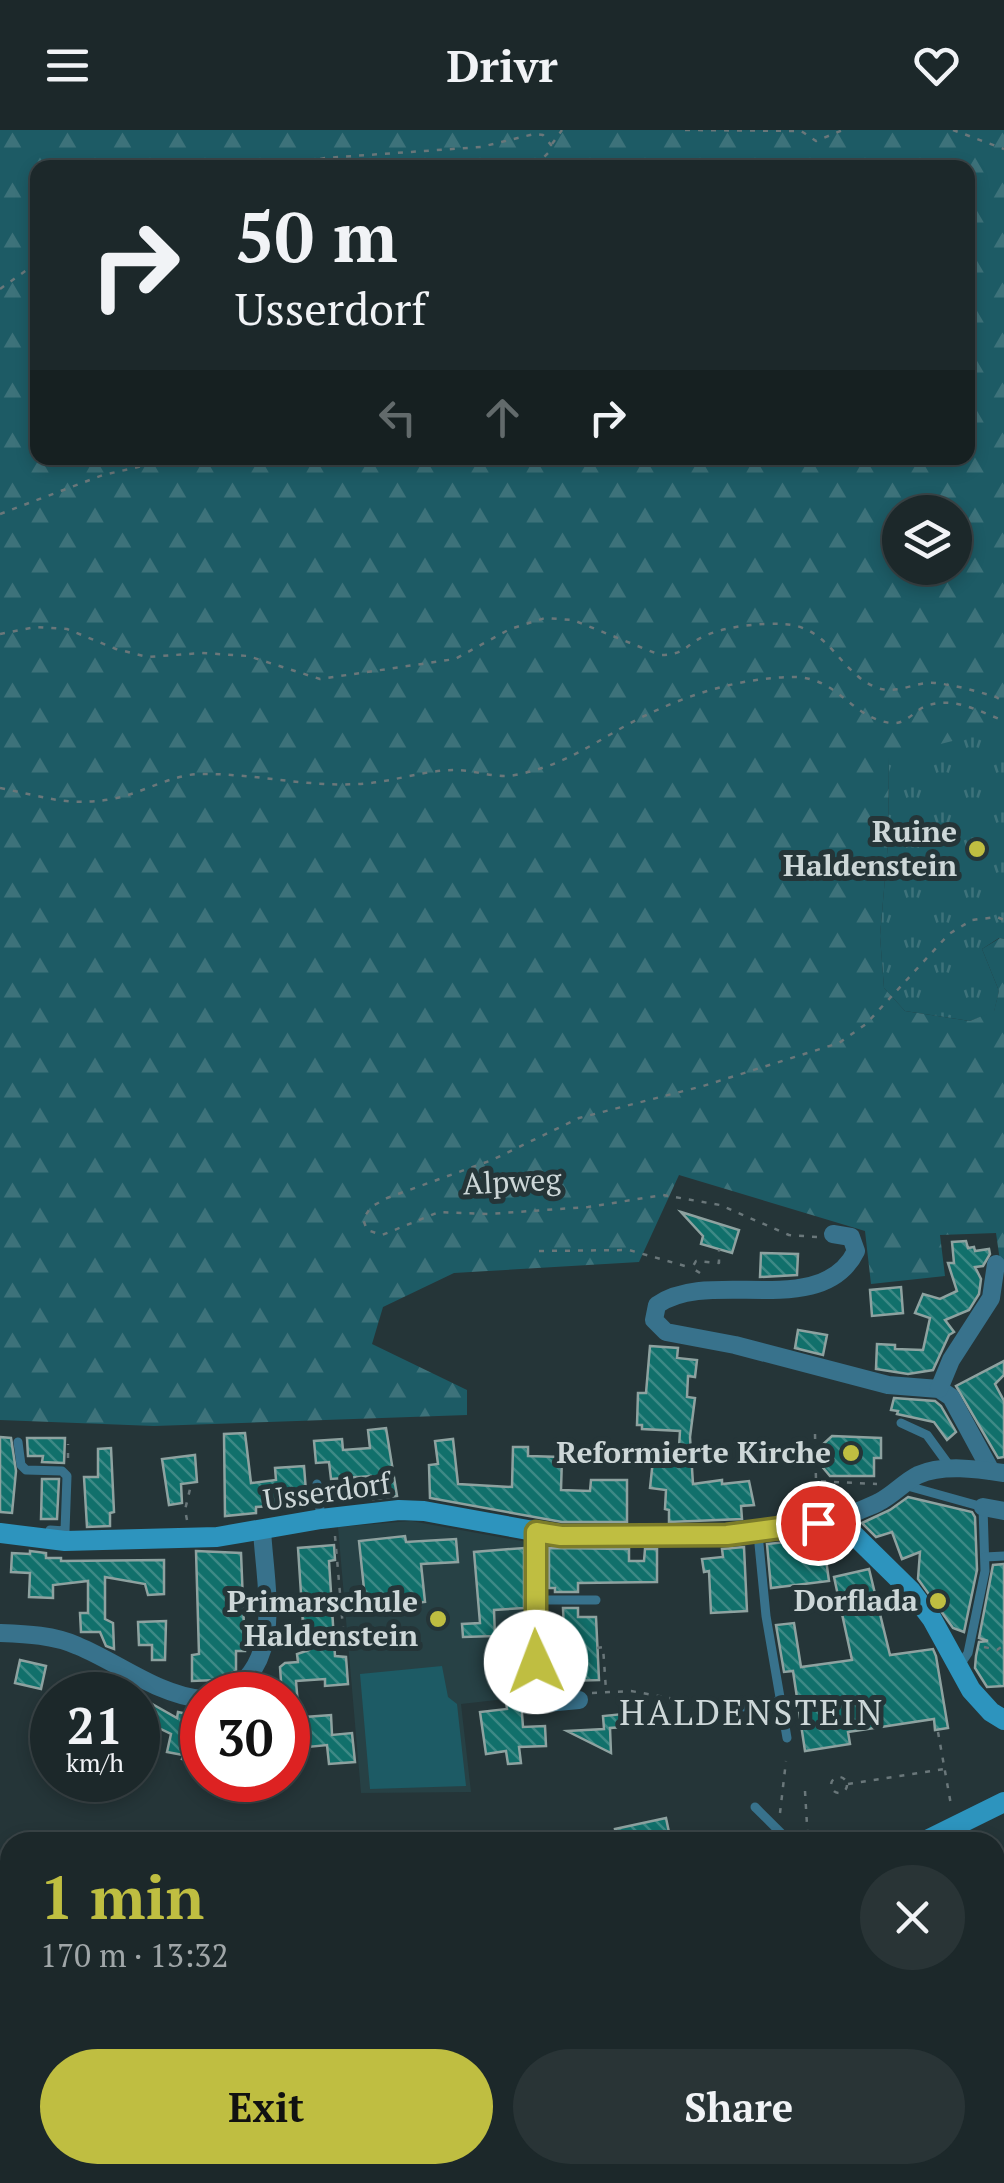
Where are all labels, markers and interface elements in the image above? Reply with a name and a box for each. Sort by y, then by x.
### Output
text: Drivr [446,35,558,95]
icon: menu [40,38,95,93]
icon: heart [909,38,964,93]
text: 50 m [235,189,398,282]
icon: right [70,200,200,330]
text: Usserdorf [235,278,427,338]
icon: left [370,390,425,445]
icon: ahead [475,390,530,445]
icon: right [580,390,635,445]
map controls [882,495,972,585]
button: layers [882,495,972,585]
place label: Ruine Haldenstein [783,811,957,885]
marker: Ruine Haldenstein [966,838,988,860]
street label: Alpweg [462,1158,563,1204]
place label: Reformierte Kirche [556,1432,831,1472]
marker: Reformierte Kirche [840,1442,862,1464]
street label: Usserdorf [261,1462,395,1520]
pin [776,1481,861,1566]
icon: arrive [791,1496,846,1551]
place label: Dorflada [794,1580,918,1620]
place label: Primarschule Haldenstein [227,1581,418,1655]
marker: Dorflada [927,1590,949,1612]
marker: Primarschule Haldenstein [427,1608,449,1630]
position arrow [484,1610,588,1714]
speed limit sign: 30 [180,1672,310,1802]
district label: HALDENSTEIN [619,1689,885,1735]
text: 21 [67,1692,123,1758]
text: km/h [66,1746,124,1779]
text: 1 min [40,1857,204,1936]
button: close [860,1865,965,1970]
text: 170 m · 13:32 [40,1934,228,1976]
button: Exit [40,2049,493,2164]
button: Share [513,2049,965,2164]

